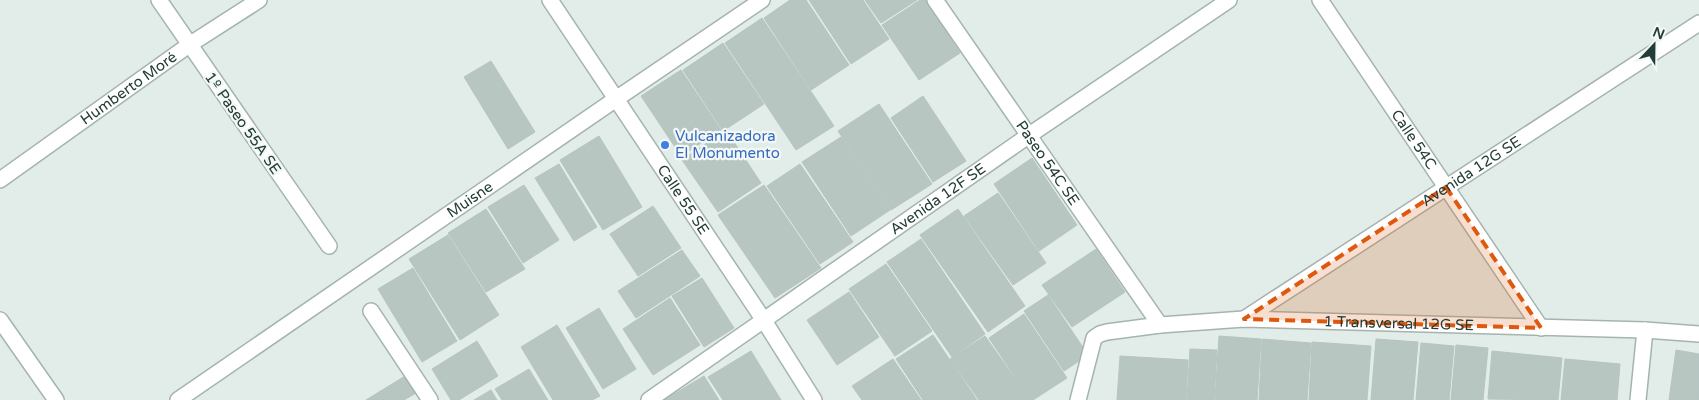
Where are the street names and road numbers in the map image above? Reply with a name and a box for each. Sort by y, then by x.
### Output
street label: Humberto Moré [77,48,180,129]
street label: 1º Paseo 55A SE [201,68,285,178]
street label: Calle 54C [1387,106,1440,173]
street label: Paseo 54C SE [1012,117,1083,209]
street label: Avenida 12G SE [1418,132,1524,210]
street label: Avenida 12F SE [887,159,989,238]
street label: Calle 55 SE [653,161,713,238]
street label: Muisne [443,177,496,222]
street label: 1 Transversal 12G SE [1323,312,1474,334]

